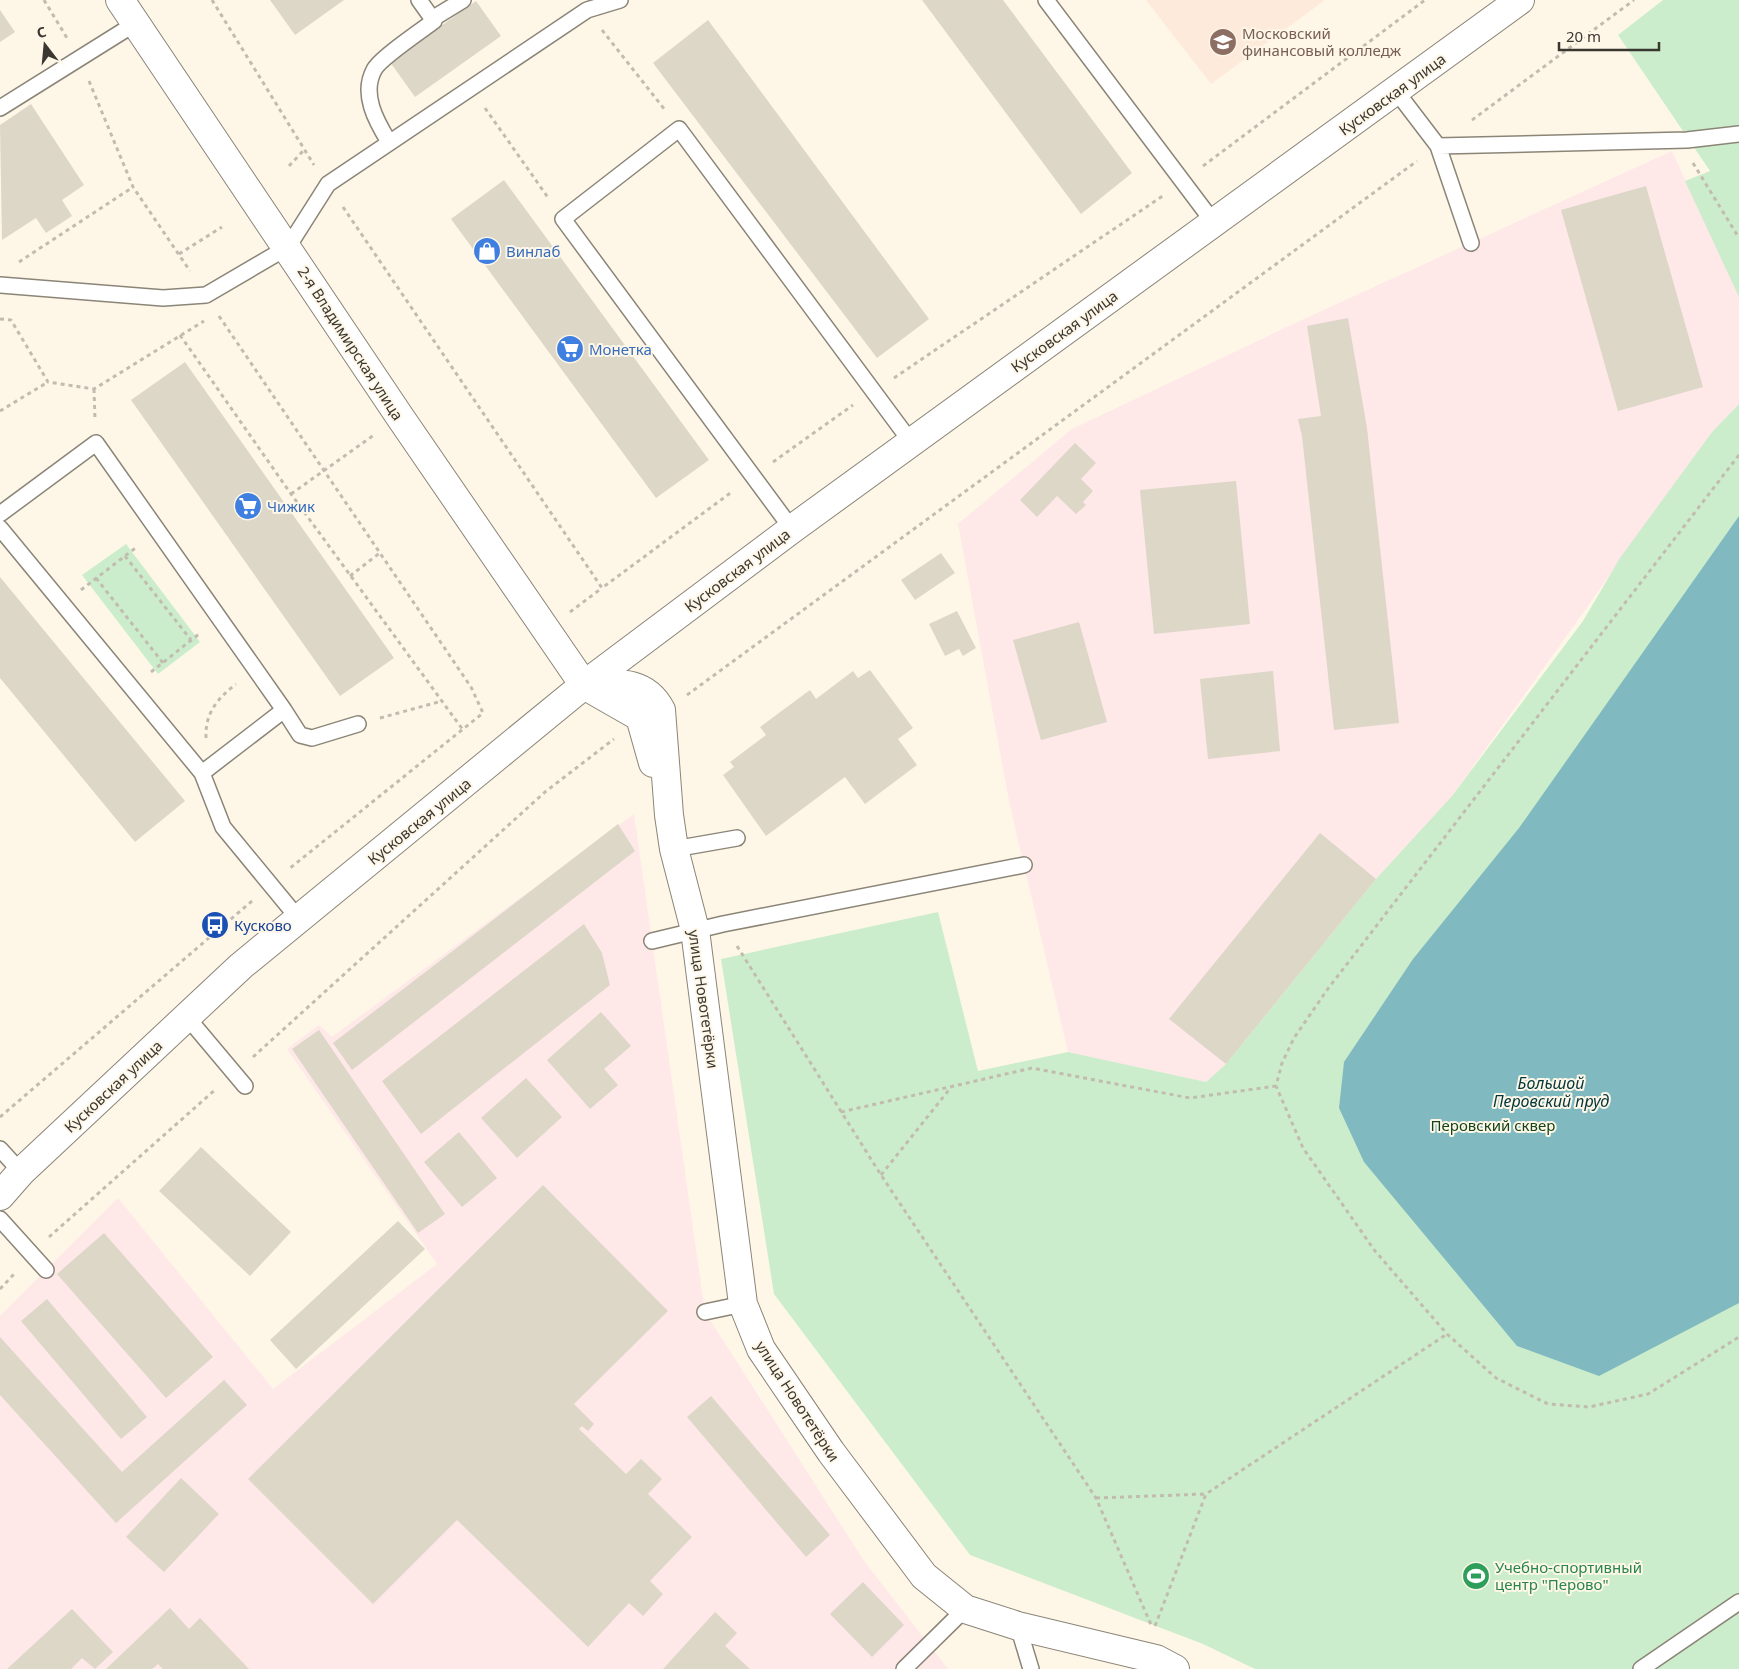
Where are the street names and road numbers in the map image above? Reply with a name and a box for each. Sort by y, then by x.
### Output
street label: Кусковская улица [1335,48,1449,140]
street label: 2-я Владимирская улица [294,262,408,424]
street label: Кусковская улица [1007,285,1121,377]
street label: Кусковская улица [680,524,794,616]
street label: Кусковская улица [363,773,475,869]
street label: улица Новотетёрки [684,928,724,1070]
street label: Кусковская улица [60,1035,166,1137]
street label: улица Новотетёрки [751,1337,845,1465]

